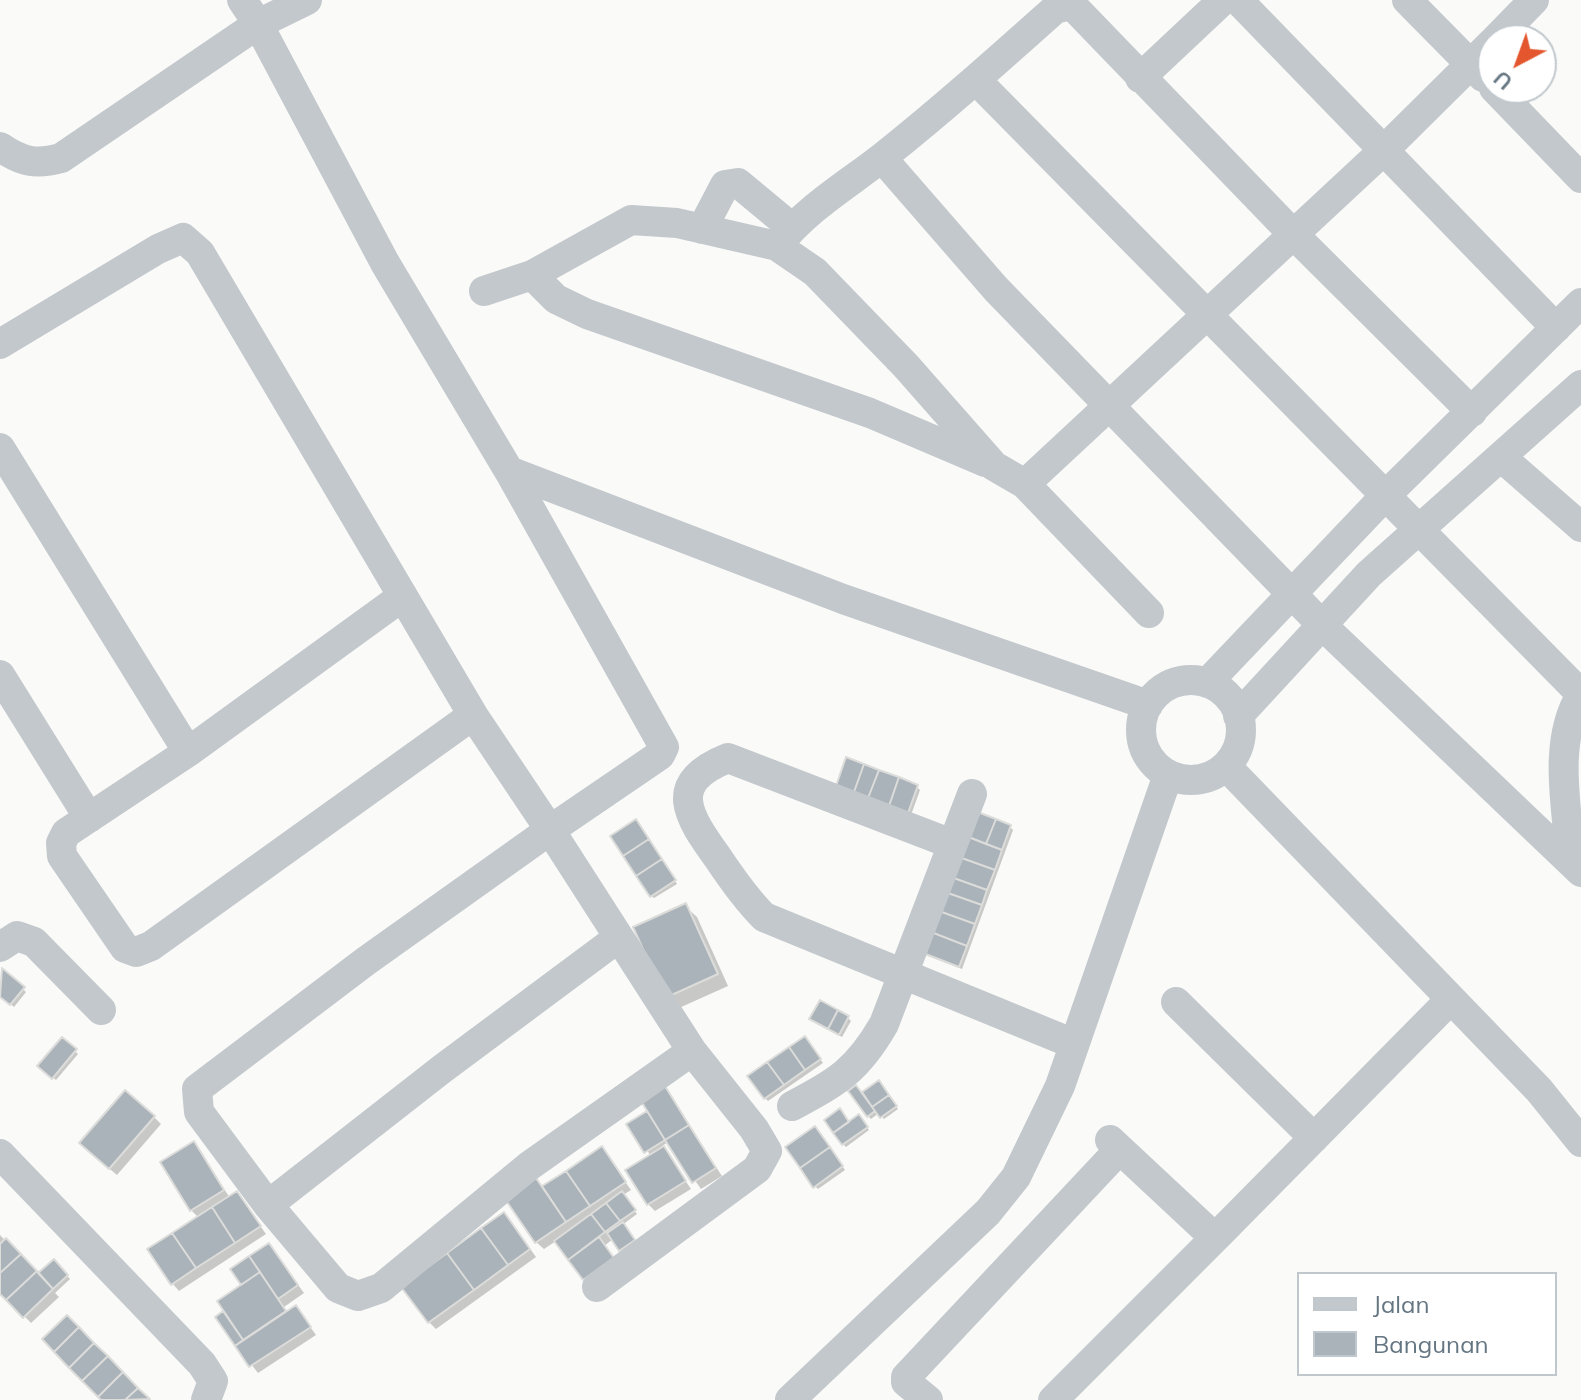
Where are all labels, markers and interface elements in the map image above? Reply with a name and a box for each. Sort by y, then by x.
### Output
north arrow [1477,24,1557,104]
text: U [1487,65,1518,97]
legend [1297,1272,1557,1376]
text: Jalan [1373,1289,1429,1319]
text: Bangunan [1373,1329,1489,1359]

